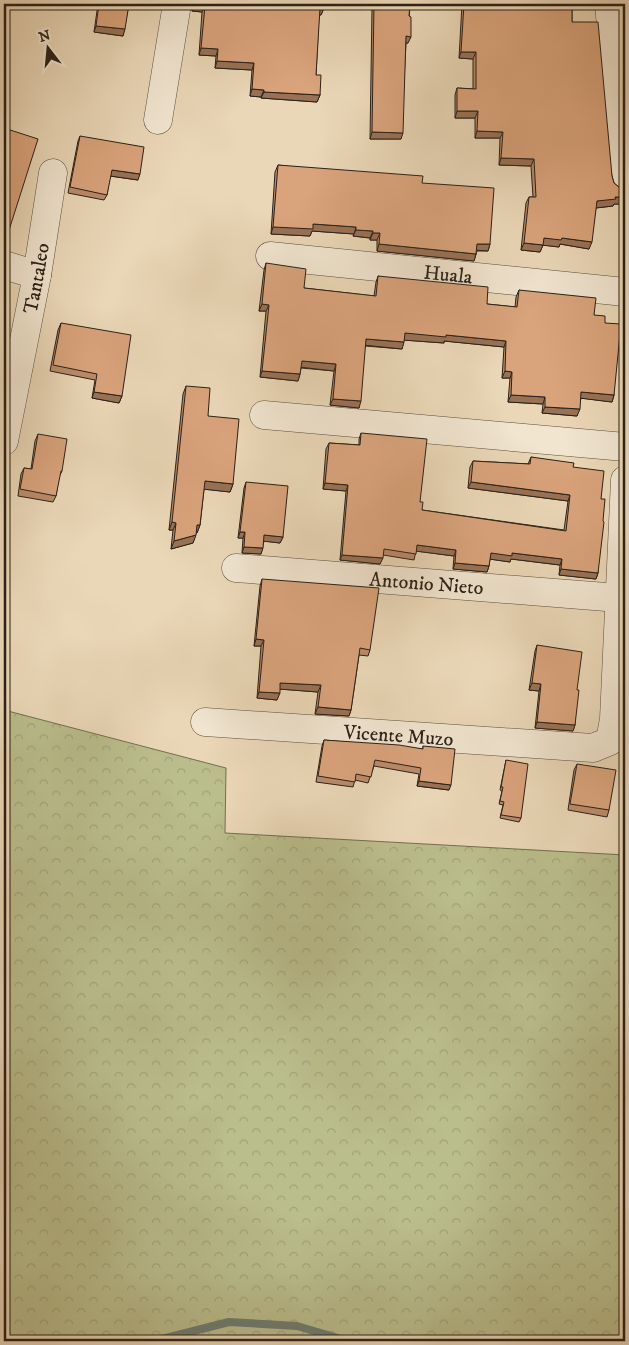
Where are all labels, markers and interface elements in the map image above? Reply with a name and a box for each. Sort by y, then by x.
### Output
north arrow [22,22,72,72]
text: N [37,26,53,47]
street label: Tantaleo [19,241,56,316]
street label: Huala [422,261,474,291]
street label: Antonio Nieto [368,567,484,601]
street label: Vicente Muzo [342,720,454,753]

